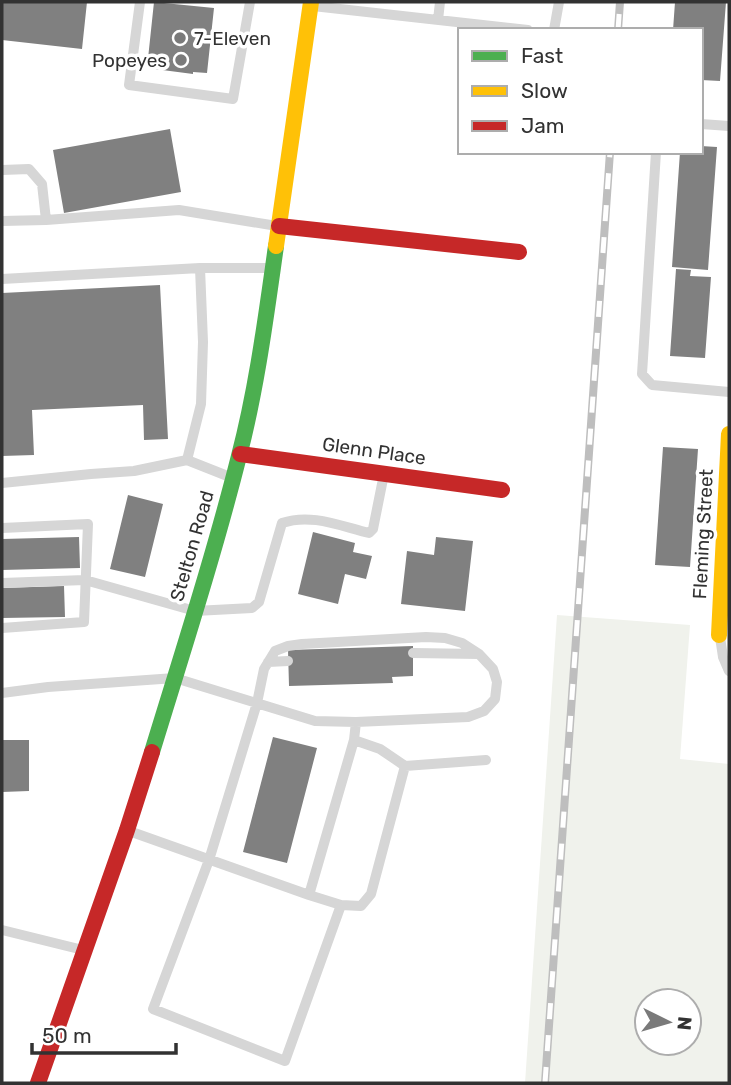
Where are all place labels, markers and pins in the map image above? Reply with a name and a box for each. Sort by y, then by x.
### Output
place label: 7-Eleven [194,27,271,50]
marker: 7-Eleven [172,30,188,46]
place label: Popeyes [92,49,167,72]
marker: Popeyes [173,52,189,68]

